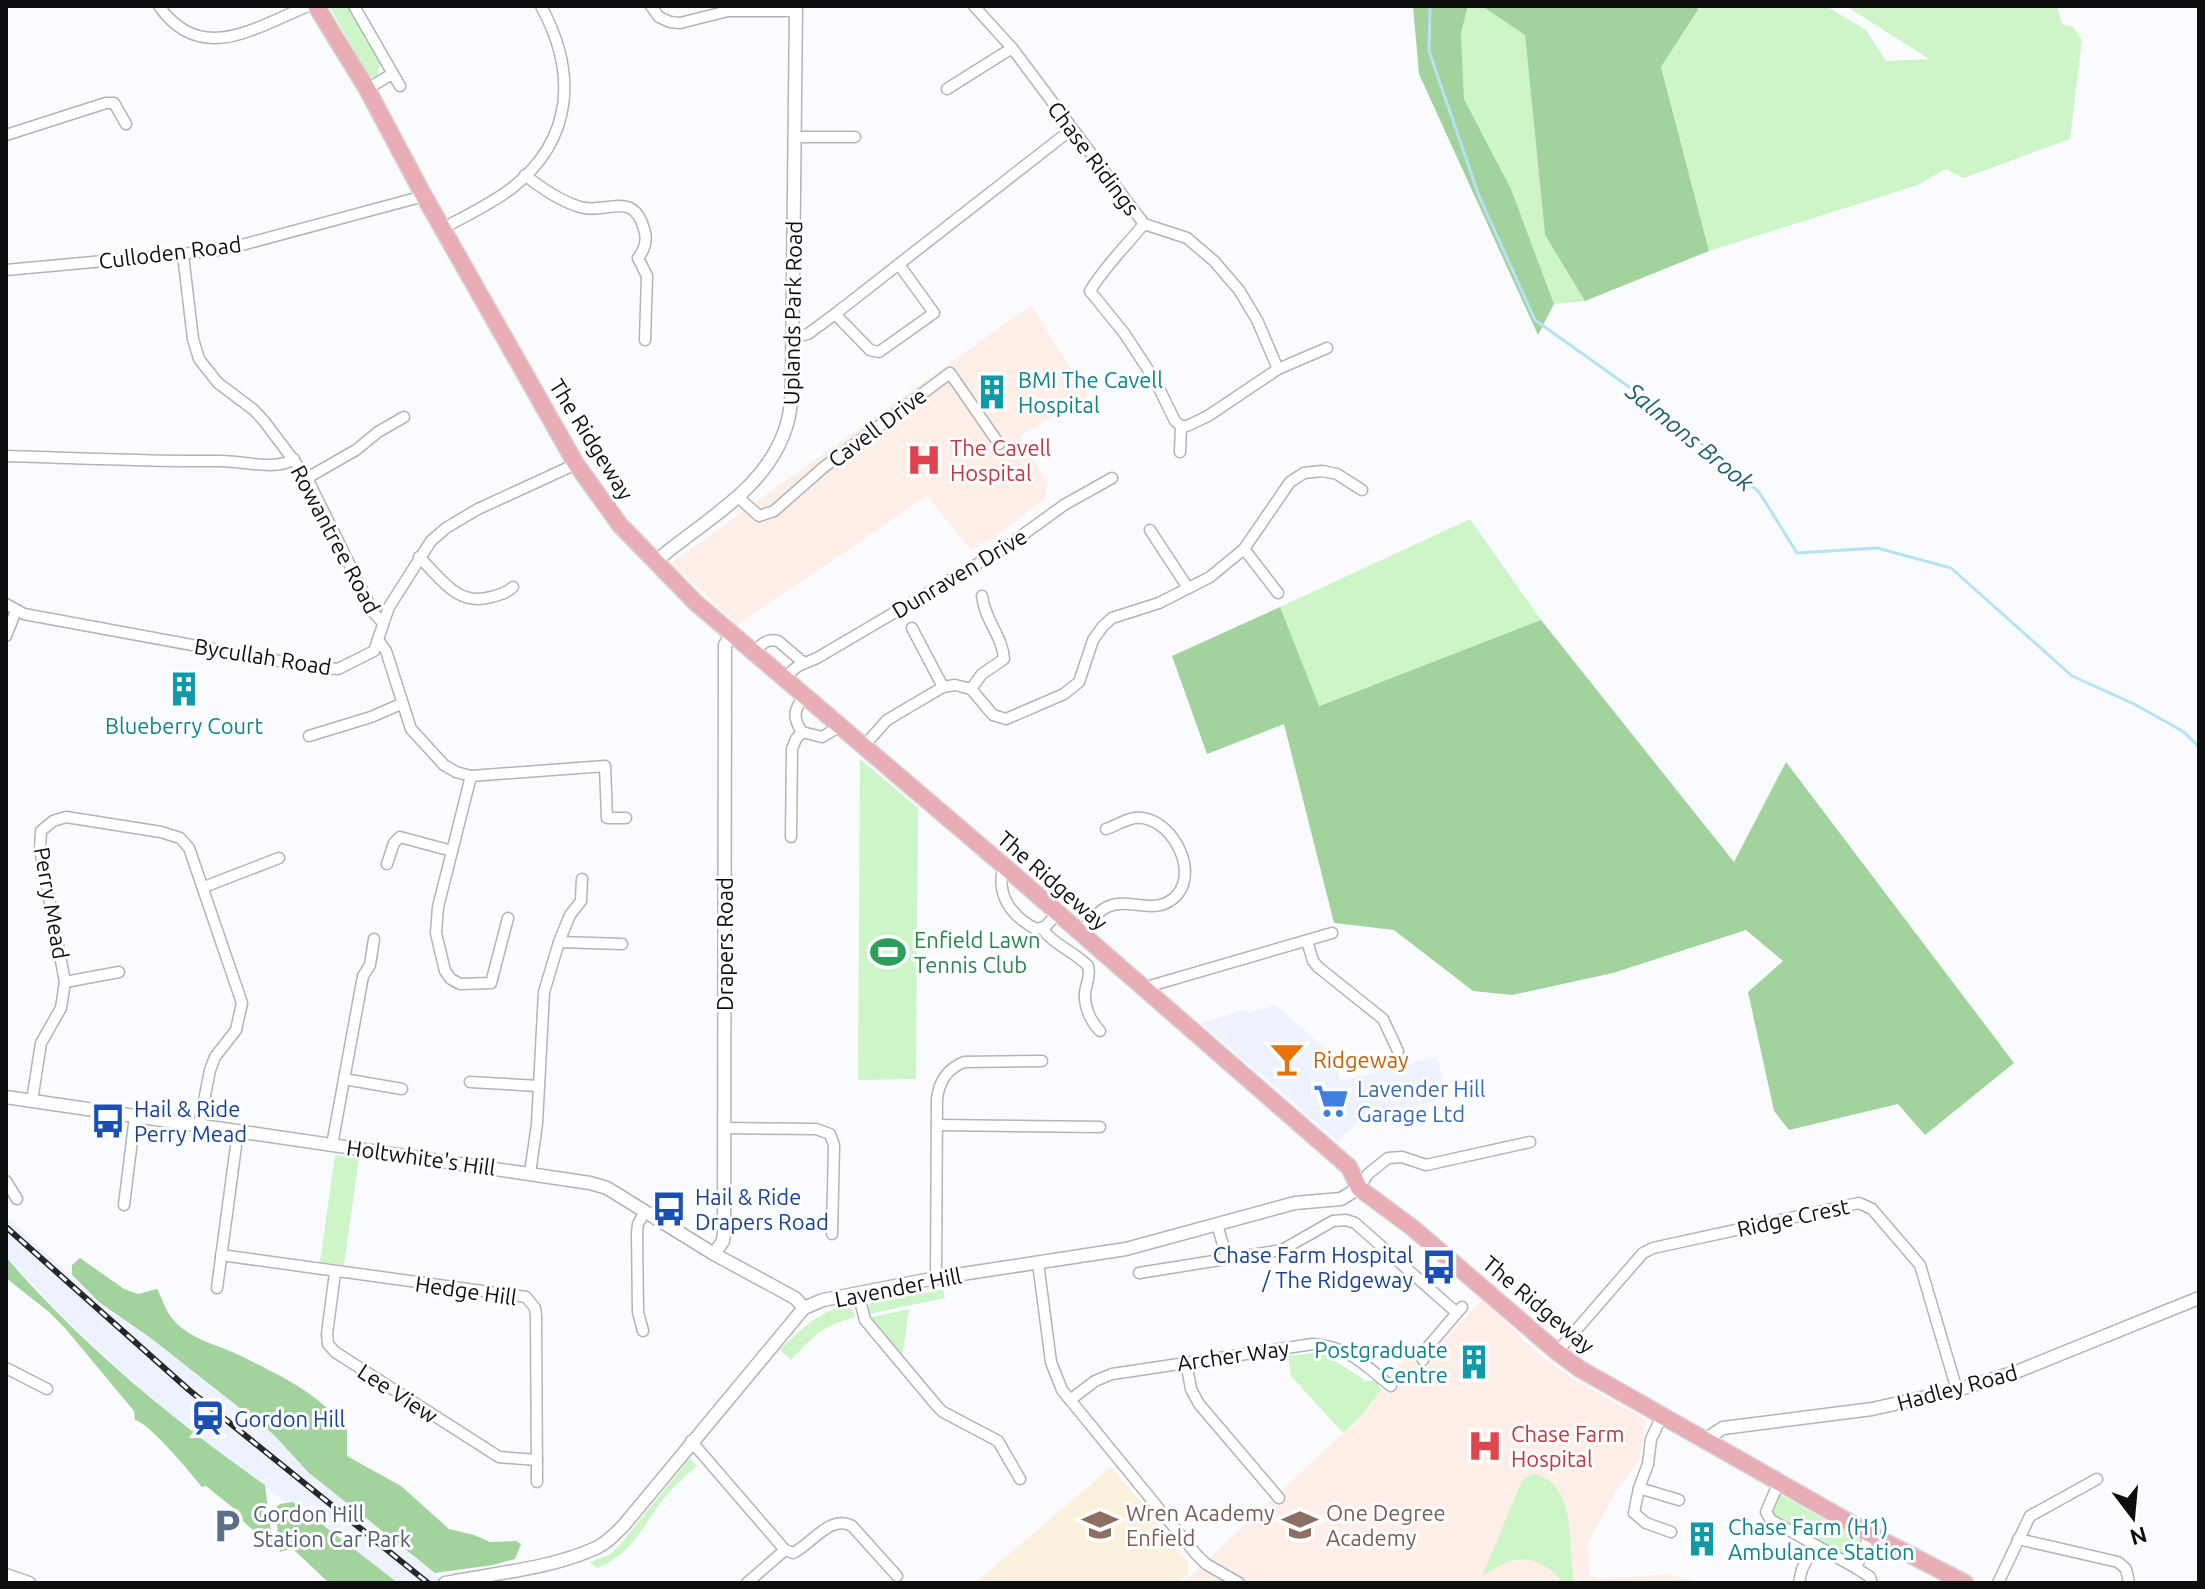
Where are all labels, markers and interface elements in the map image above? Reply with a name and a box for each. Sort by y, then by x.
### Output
street label: Chase Ridings [1043,96,1145,220]
street label: Uplands Park Road [778,221,806,405]
street label: Culloden Road [97,231,243,273]
place label: BMI The Cavell Hospital [1018,367,1163,417]
building icon: BMI The Cavell Hospital [973,373,1011,411]
street label: The Ridgeway [545,374,639,504]
water label: Salmons Brook [1620,377,1760,497]
street label: Cavell Drive [823,382,931,472]
place label: The Cavell Hospital [950,435,1051,485]
hospital icon: The Cavell Hospital [905,441,943,479]
street label: Rowantree Road [286,461,386,617]
street label: Dunraven Drive [887,523,1031,623]
street label: Bycullah Road [193,633,333,679]
building icon: Blueberry Court [165,670,203,708]
place label: Blueberry Court [105,713,263,738]
street label: The Ridgeway [993,825,1113,935]
street label: Perry Mead [30,845,74,961]
street label: Drapers Road [712,877,737,1011]
place label: Enfield Lawn Tennis Club [914,927,1041,977]
sports icon: Enfield Lawn Tennis Club [869,933,907,971]
bar icon: Ridgeway [1268,1040,1306,1078]
place label: Ridgeway [1313,1047,1409,1072]
place label: Lavender Hill Garage Ltd [1357,1076,1486,1126]
supermarket icon: Lavender Hill Garage Ltd [1312,1082,1350,1120]
place label: Hail & Ride Perry Mead [134,1096,247,1146]
bus stop icon: Hail & Ride Perry Mead [89,1102,127,1140]
street label: Holtwhite's Hill [345,1134,497,1180]
place label: Hail & Ride Drapers Road [695,1184,829,1234]
bus stop icon: Hail & Ride Drapers Road [650,1190,688,1228]
street label: Ridge Crest [1735,1193,1852,1241]
place label: Chase Farm Hospital / The Ridgeway [1213,1242,1413,1292]
bus stop icon: Chase Farm Hospital / The Ridgeway [1420,1248,1458,1286]
street label: The Ridgeway [1478,1250,1600,1358]
street label: Lavender Hill [833,1262,964,1312]
street label: Hedge Hill [414,1270,519,1310]
street label: Archer Way [1175,1335,1291,1375]
place label: Postgraduate Centre [1314,1337,1448,1387]
building icon: Postgraduate Centre [1455,1343,1493,1381]
street label: Lee View [354,1358,442,1428]
street label: Hadley Road [1894,1359,2020,1415]
station icon: Gordon Hill [189,1399,227,1437]
place label: Gordon Hill [234,1406,346,1431]
place label: Chase Farm Hospital [1511,1421,1624,1471]
hospital icon: Chase Farm Hospital [1466,1427,1504,1465]
north arrow [2093,1477,2173,1557]
place label: Wren Academy Enfield [1126,1500,1275,1550]
place label: One Degree Academy [1326,1500,1446,1550]
place label: Gordon Hill Station Car Park [253,1501,411,1551]
school or university icon: Wren Academy Enfield [1081,1506,1119,1544]
school or university icon: One Degree Academy [1281,1506,1319,1544]
parking icon: Gordon Hill Station Car Park [208,1507,246,1545]
place label: Chase Farm (H1) Ambulance Station [1728,1514,1915,1564]
building icon: Chase Farm (H1) Ambulance Station [1683,1520,1721,1558]
text: N [2127,1522,2150,1551]

